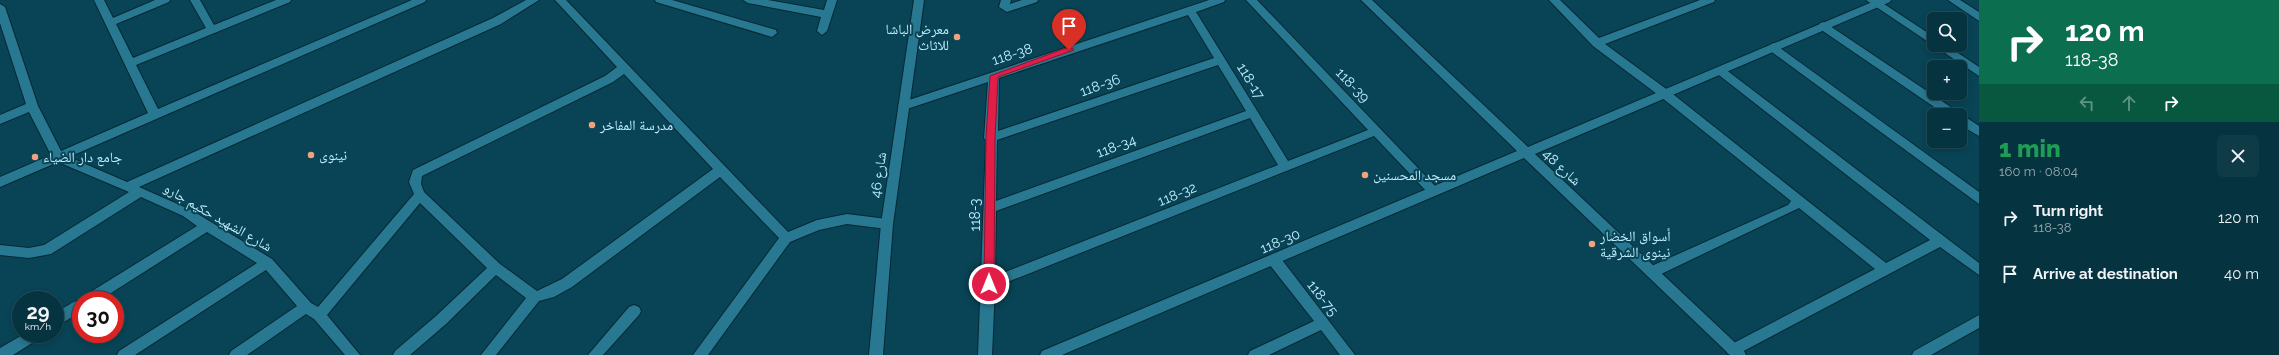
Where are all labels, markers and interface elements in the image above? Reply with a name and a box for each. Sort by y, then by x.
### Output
pin [1052,9,1086,50]
map controls [1927,12,1967,148]
button: search [1927,12,1967,52]
icon: arrive [1058,15,1080,37]
text: 120 m [2065,15,2145,48]
icon: right [1999,16,2051,68]
place label: معرض الباشا للاثاث [886,21,949,53]
marker: معرض الباشا للاثاث [952,32,962,42]
street label: 118-38 [990,40,1034,68]
text: 118-38 [2065,49,2118,70]
street label: 118-17 [1234,60,1268,102]
button: + [1927,60,1967,100]
street label: 118-39 [1333,65,1373,105]
street label: 118-36 [1078,71,1122,99]
icon: left [2076,92,2098,114]
icon: ahead [2118,92,2140,114]
icon: right [2160,92,2182,114]
button: − [1927,108,1967,148]
place label: مدرسة المفاخر [599,117,673,134]
marker: مدرسة المفاخر [587,120,597,130]
street label: 118-34 [1094,131,1138,160]
text: 1 min [1999,134,2061,163]
button: close [2217,135,2259,177]
street label: شارع 48 [1538,145,1584,190]
place label: نينوى [319,147,347,164]
place label: جامع دار الضياء [43,149,122,167]
marker: نينوى [306,150,316,160]
street label: شارع 46 [867,151,891,199]
marker: جامع دار الضياء [30,152,40,162]
text: 160 m · 08:04 [1999,164,2078,179]
place label: مسجد المحسنين [1373,167,1456,184]
marker: مسجد المحسنين [1360,170,1370,180]
street label: 118-32 [1155,179,1199,209]
street label: شارع الشهيد حكيم جارو [160,180,275,256]
street label: 118-3 [967,198,983,232]
text: Turn right [2033,202,2103,220]
icon: right [1999,207,2021,229]
text: 120 m [2218,209,2259,227]
text: 118-38 [2033,220,2072,235]
street label: 118-30 [1258,225,1302,257]
place label: أسواق الخضار نينوى الشرقية [1599,228,1671,261]
marker: أسواق الخضار نينوى الشرقية [1587,239,1597,249]
position arrow [968,263,1010,305]
icon: arrive [1999,263,2021,285]
text: Arrive at destination [2033,265,2178,283]
text: 40 m [2224,265,2259,283]
street label: 118-75 [1304,277,1342,319]
speed limit sign: 30 [72,291,124,343]
text: 29 [26,300,50,324]
text: km/h [25,321,51,332]

